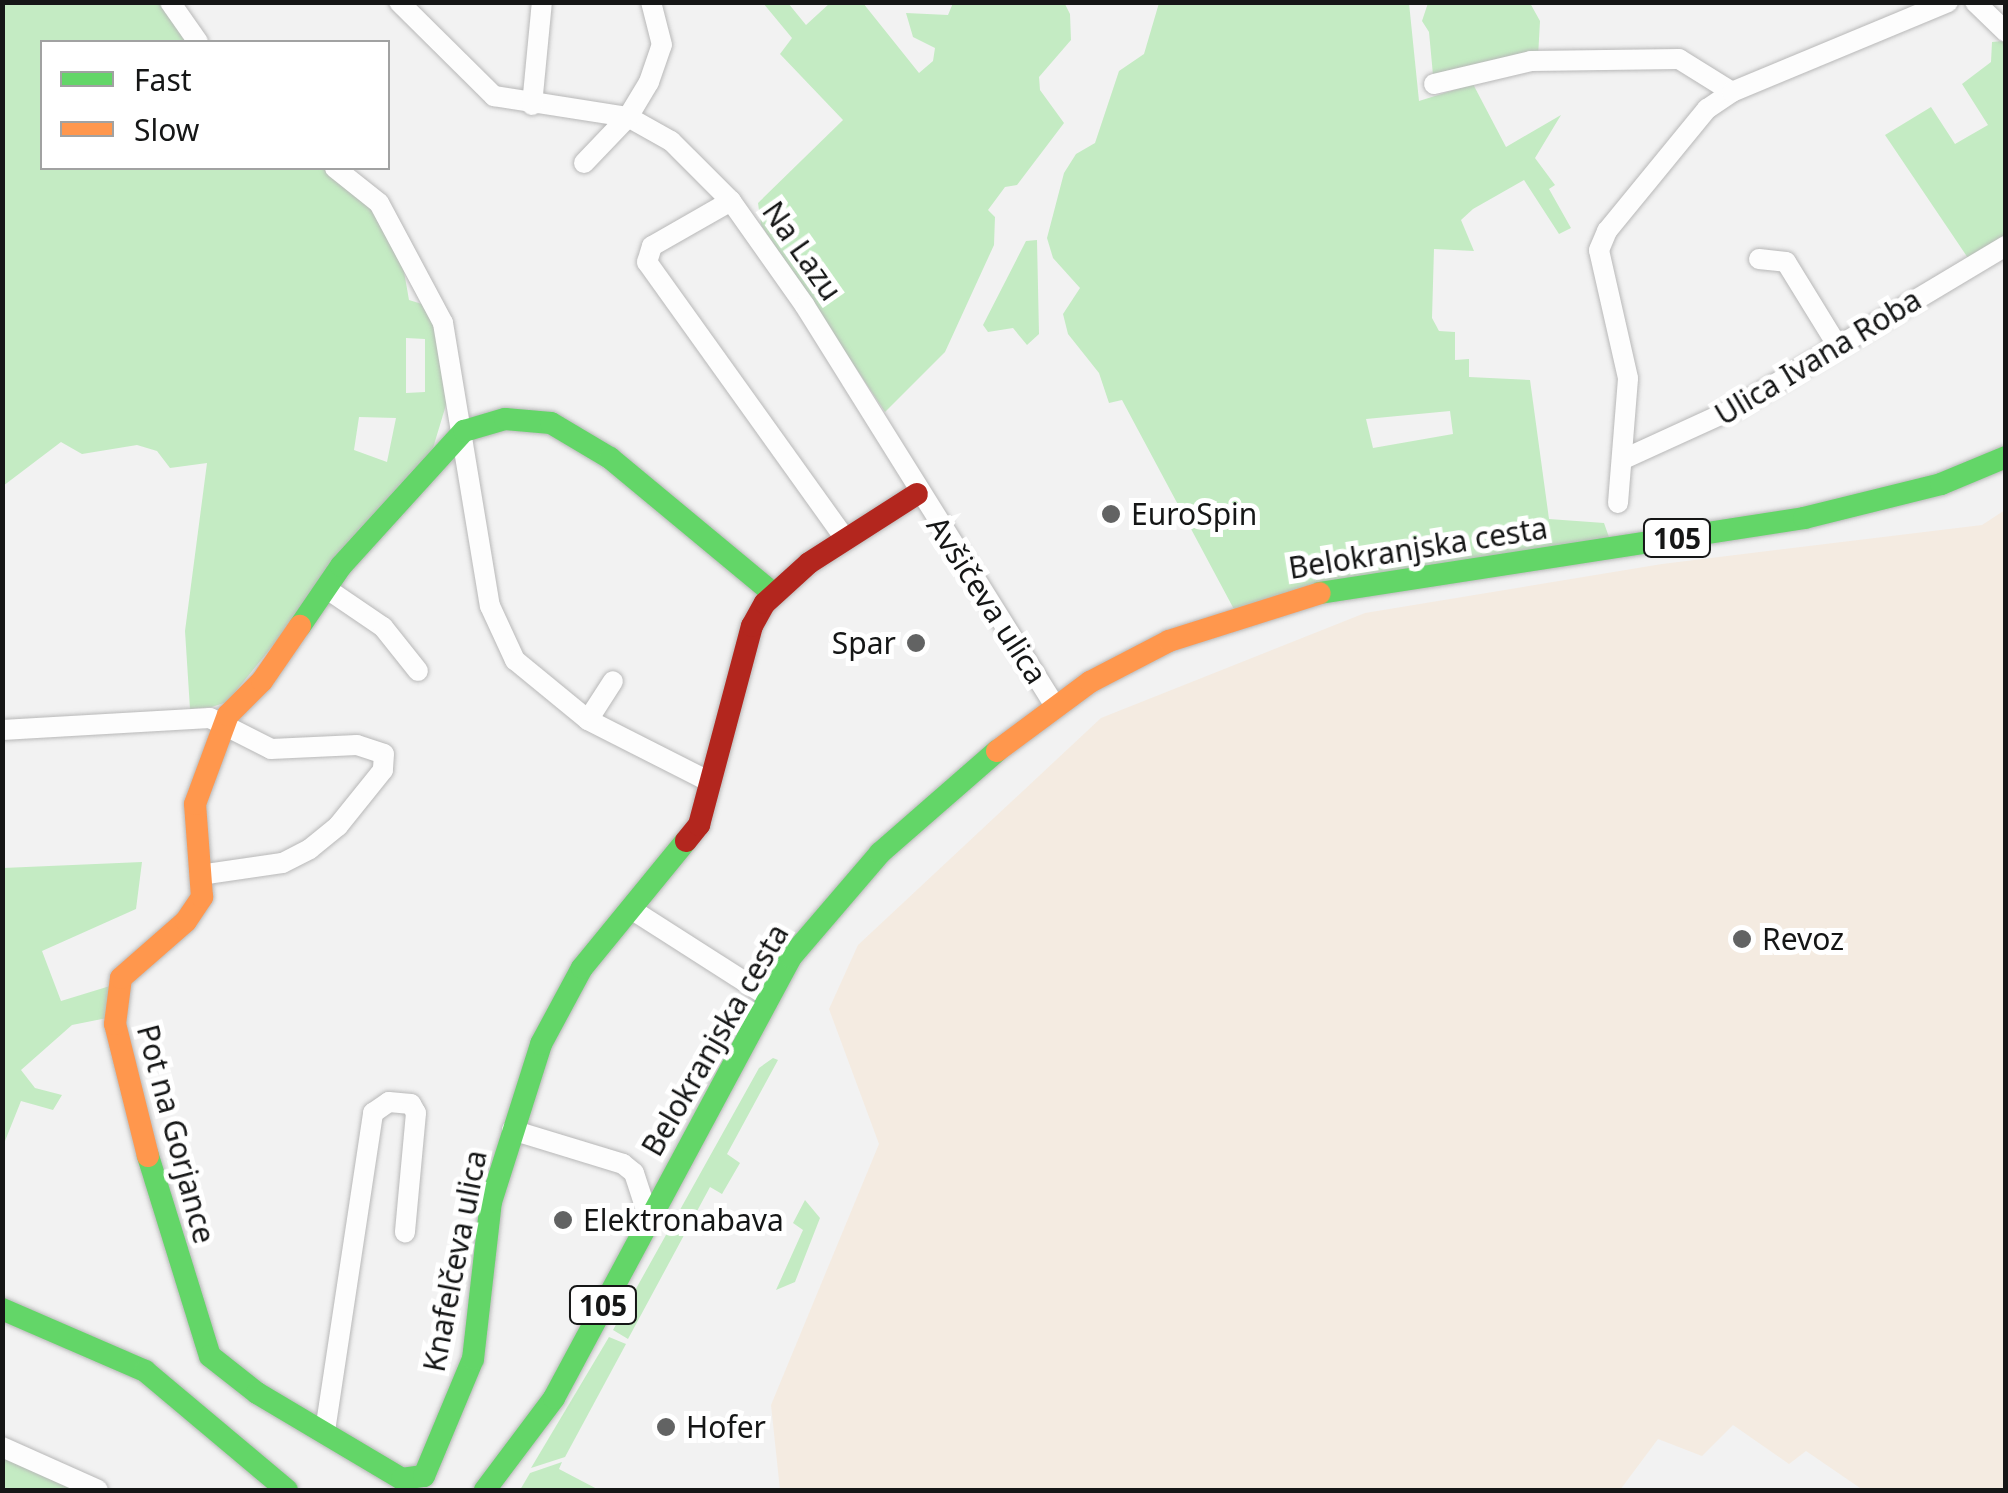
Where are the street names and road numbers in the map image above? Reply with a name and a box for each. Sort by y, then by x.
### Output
street label: Na Lazu [755,195,849,307]
street label: Ulica Ivana Roba [1708,281,1928,433]
street label: Avšičeva ulica [920,510,1054,690]
street label: Belokranjska cesta [1286,510,1550,586]
road number: 105 [1642,515,1712,561]
street label: Belokranjska cesta [634,918,796,1162]
street label: Pot na Gorjance [130,1021,222,1247]
street label: Knafelčeva ulica [416,1147,494,1375]
road number: 105 [568,1282,638,1328]

